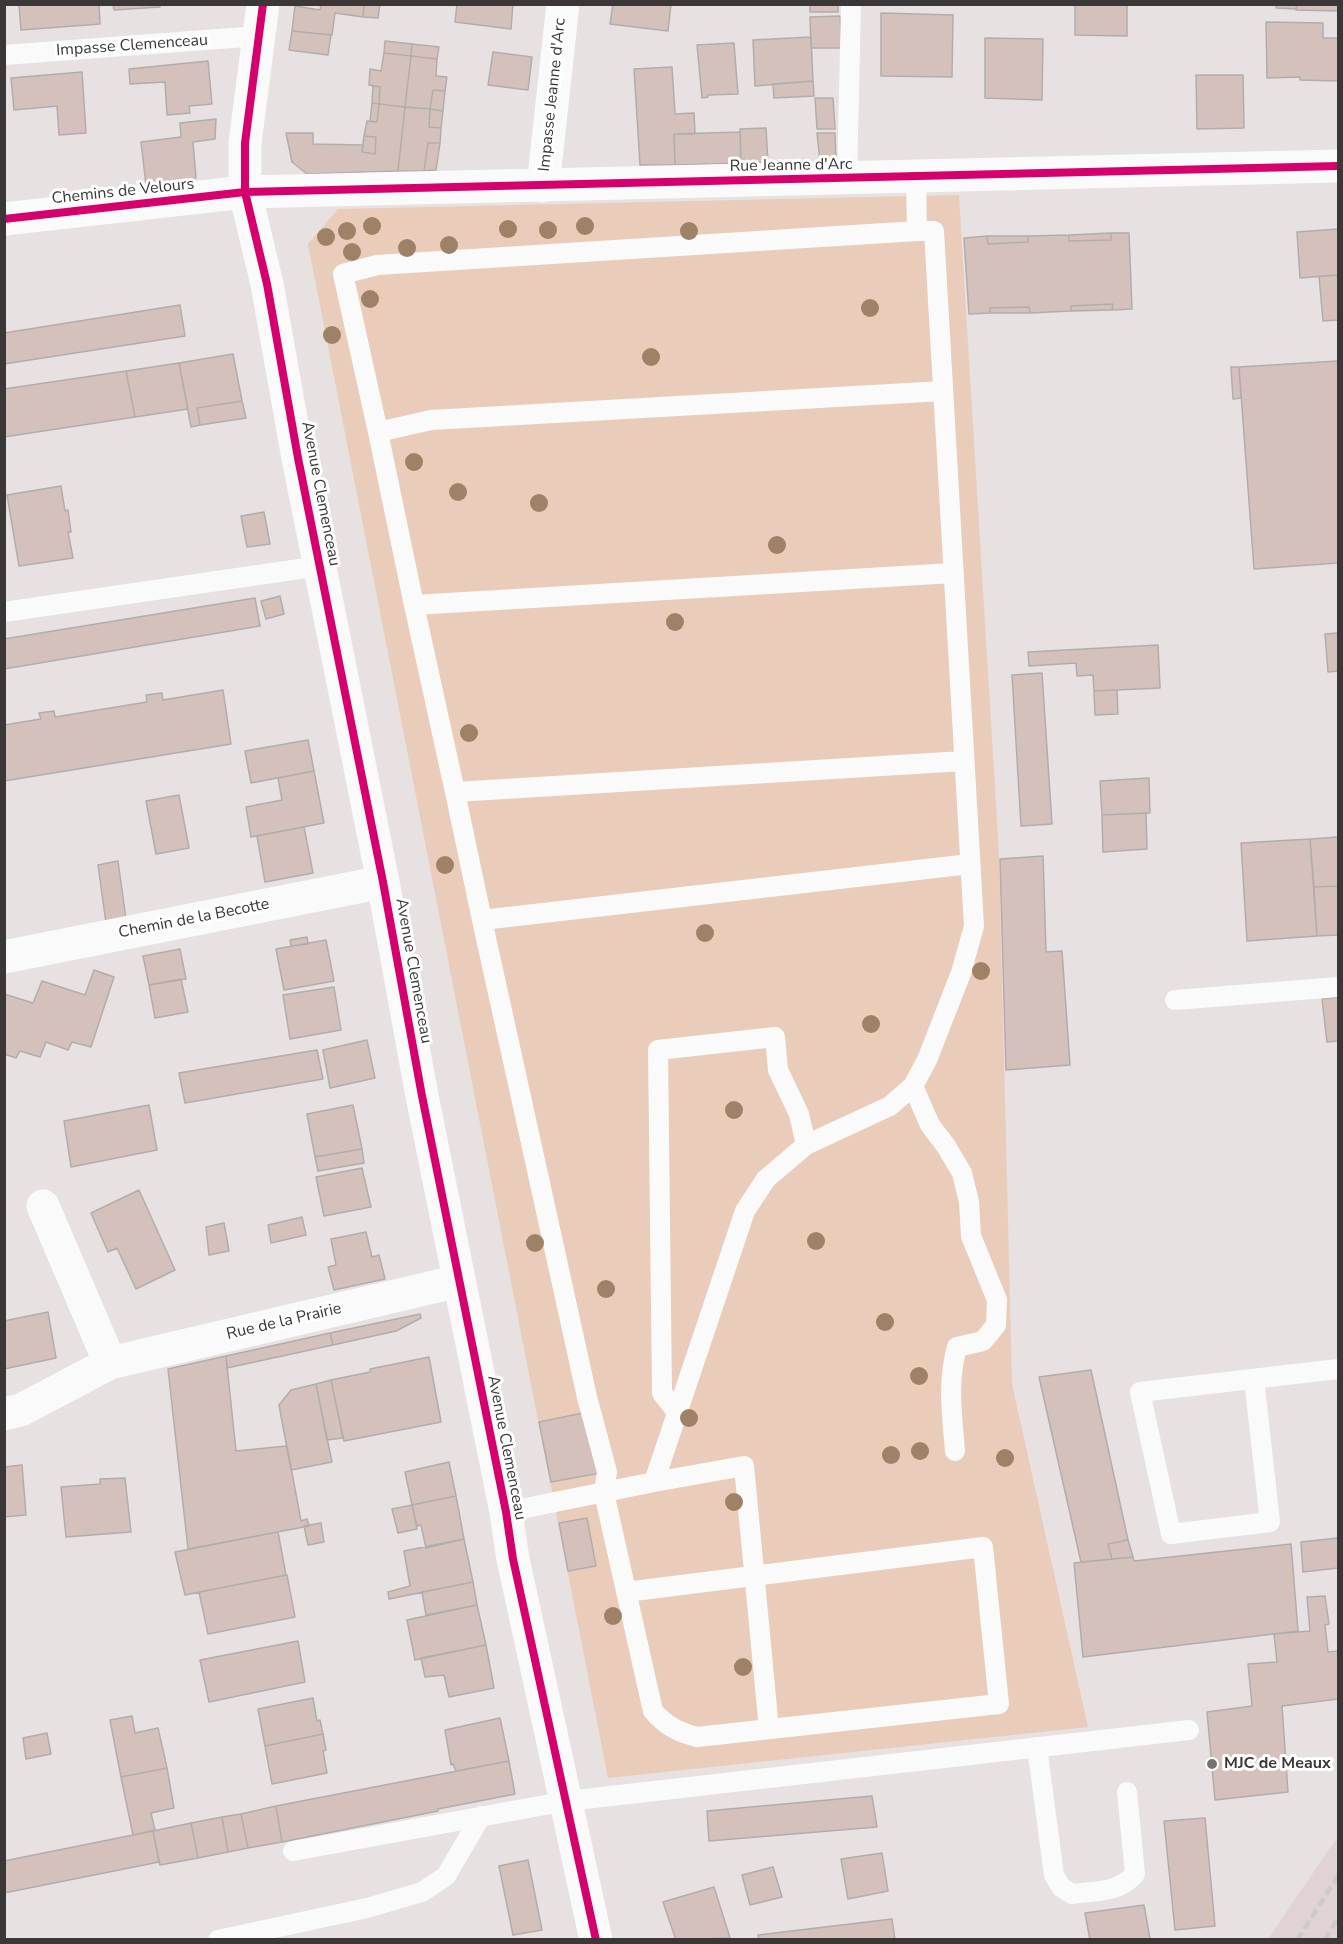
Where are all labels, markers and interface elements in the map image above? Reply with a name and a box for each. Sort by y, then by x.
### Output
street label: Impasse Jeanne d'Arc [535,17,571,173]
street label: Impasse Clemenceau [55,31,209,61]
street label: Rue Jeanne d'Arc [729,155,853,177]
street label: Chemins de Velours [51,175,195,209]
street label: Avenue Clemenceau [297,420,343,568]
street label: Chemin de la Becotte [117,895,271,943]
street label: Avenue Clemenceau [391,897,435,1045]
street label: Rue de la Prairie [225,1299,343,1345]
street label: Avenue Clemenceau [483,1374,529,1522]
place label: MJC de Meaux [1224,1754,1331,1774]
marker: MJC de Meaux [1205,1757,1219,1771]

